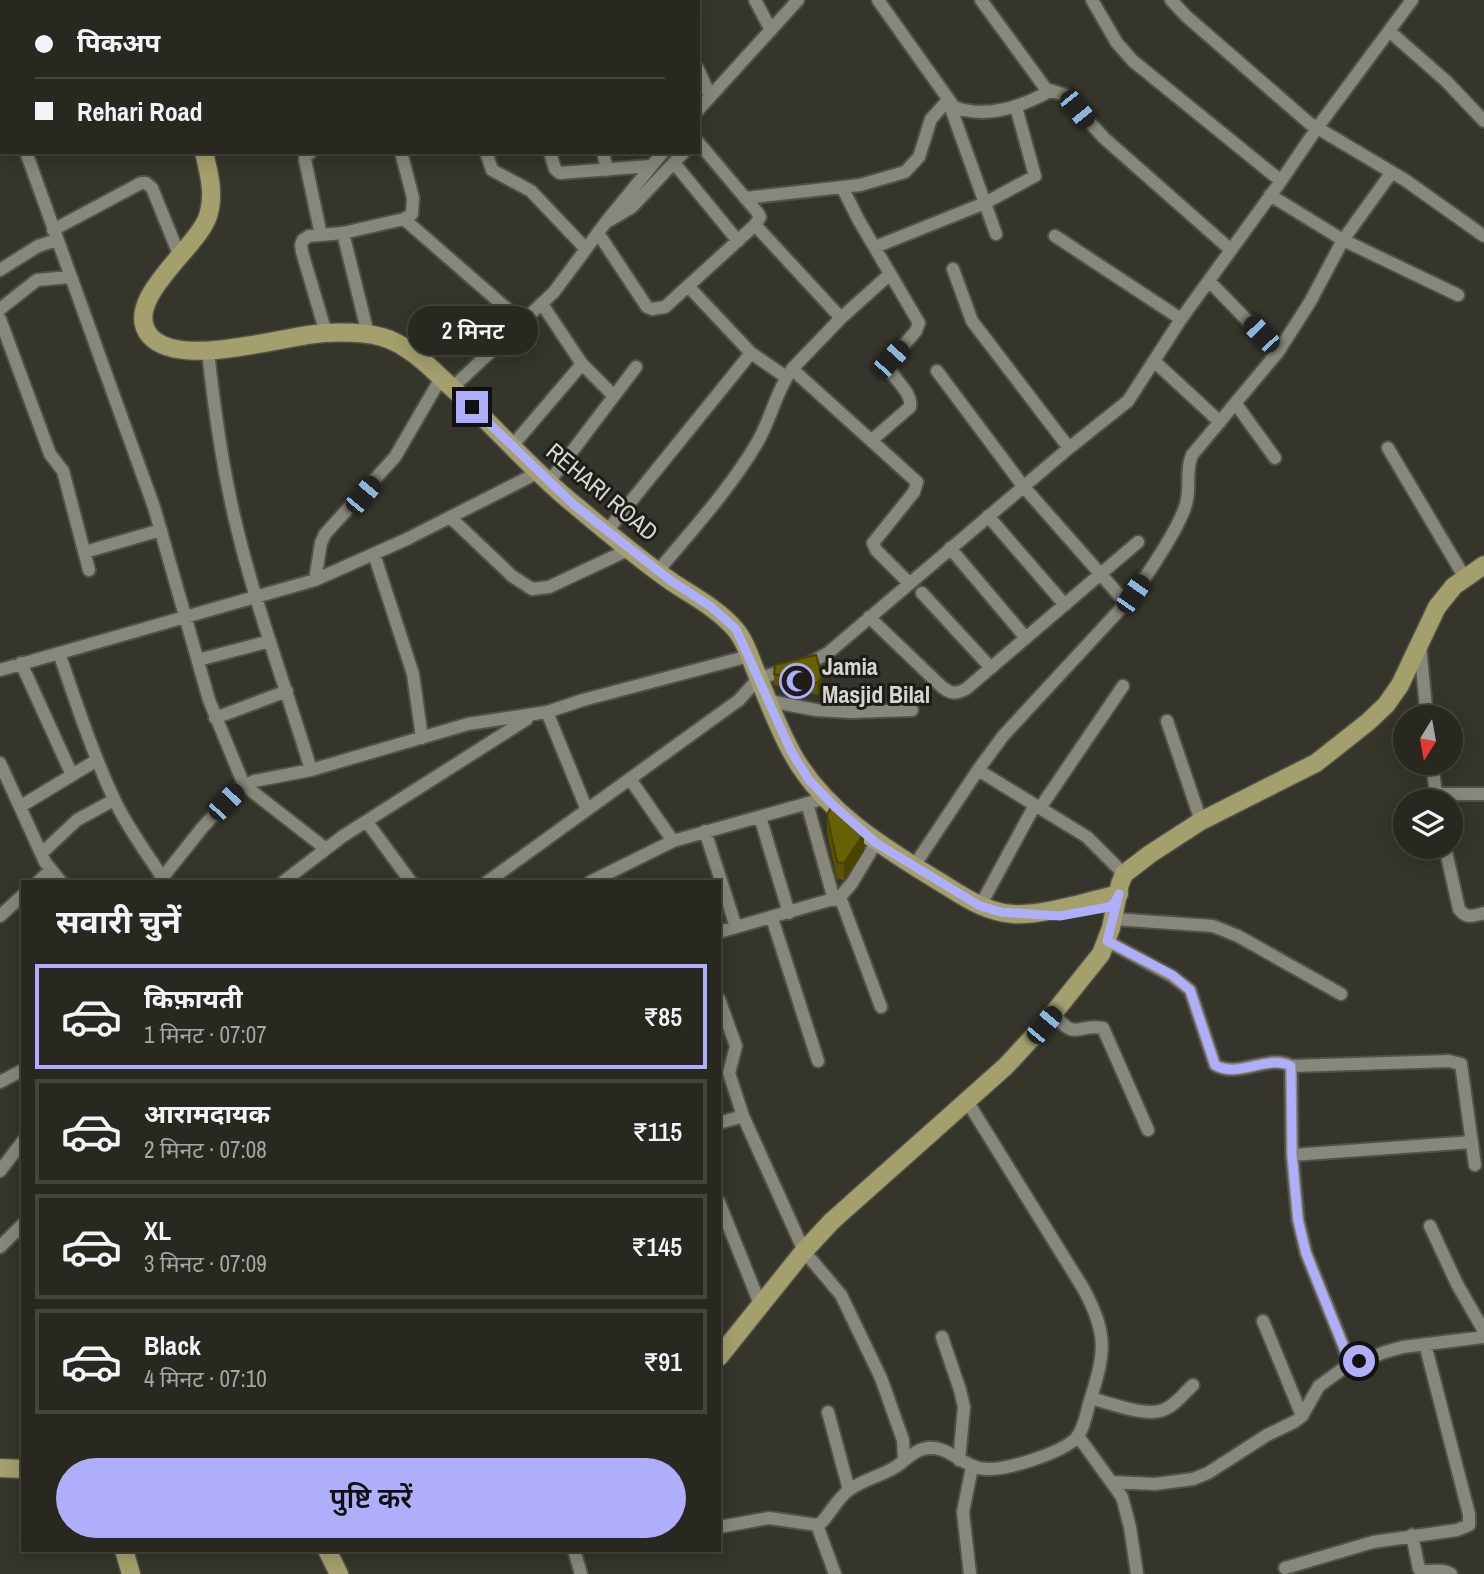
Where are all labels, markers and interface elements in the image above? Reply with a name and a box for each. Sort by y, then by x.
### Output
text: पिकअप [77,25,160,60]
car [1056,86,1099,132]
text: Rehari Road [77,94,203,129]
callout: 2 मिनट [407,306,537,354]
car [1239,312,1284,356]
text: 2 मिनट [442,315,504,346]
car [870,336,913,382]
route end [456,391,488,423]
street label: REHARI ROAD [540,435,665,547]
car [342,472,385,518]
car [1113,571,1154,617]
place label: Jamia Masjid Bilal [822,650,930,710]
mosque icon: Jamia Masjid Bilal [778,662,816,700]
north arrow [1393,705,1463,775]
map controls [1393,705,1463,859]
car [204,779,249,825]
button: layers [1393,789,1463,859]
text: सवारी चुनें [56,900,181,943]
text: किफ़ायती [144,981,243,1016]
icon: car [60,985,123,1048]
text: ₹85 [643,999,682,1034]
car [1023,1002,1066,1048]
text: 1 मिनट · 07:07 [144,1019,267,1050]
text: आरामदायक [144,1096,270,1131]
icon: car [60,1100,123,1163]
text: ₹115 [633,1114,682,1149]
text: 2 मिनट · 07:08 [144,1134,267,1165]
text: XL [144,1213,171,1248]
icon: car [60,1215,123,1278]
text: ₹145 [632,1229,682,1264]
text: 3 मिनट · 07:09 [144,1248,267,1279]
text: Black [144,1328,201,1363]
icon: car [60,1330,123,1393]
text: ₹91 [643,1344,682,1379]
route start [1343,1345,1375,1377]
text: 4 मिनट · 07:10 [144,1363,267,1394]
button: पुष्टि करें [56,1458,686,1538]

